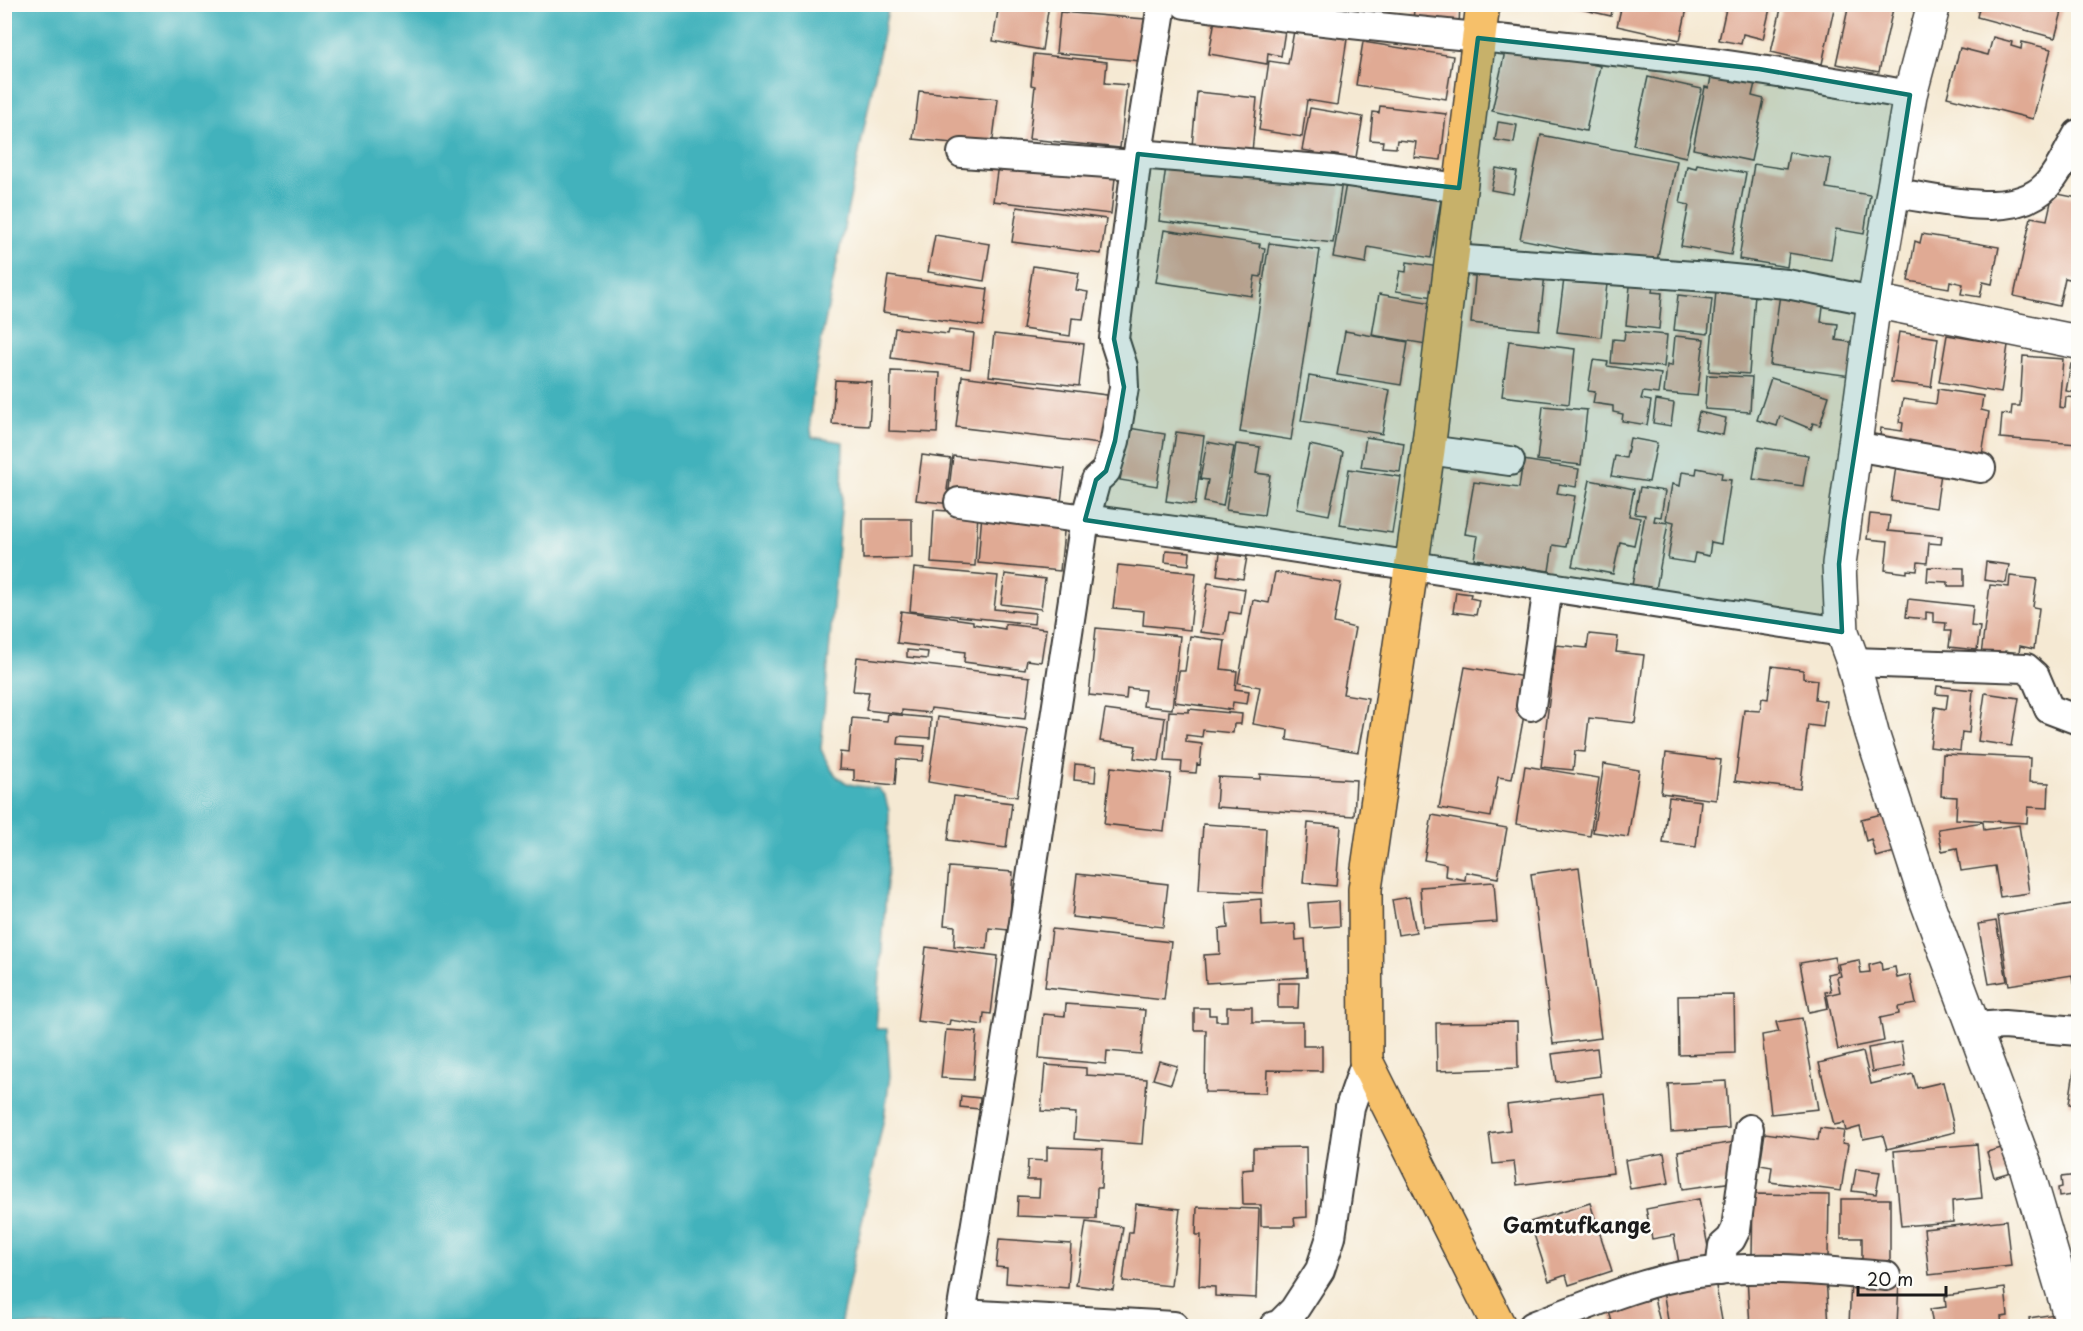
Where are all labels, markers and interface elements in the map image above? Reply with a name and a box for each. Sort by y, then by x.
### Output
district label: Gamtufkange [1503,1208,1651,1240]
scale bar [1858,1259,1946,1297]
text: 20 m [1867,1265,1913,1292]

